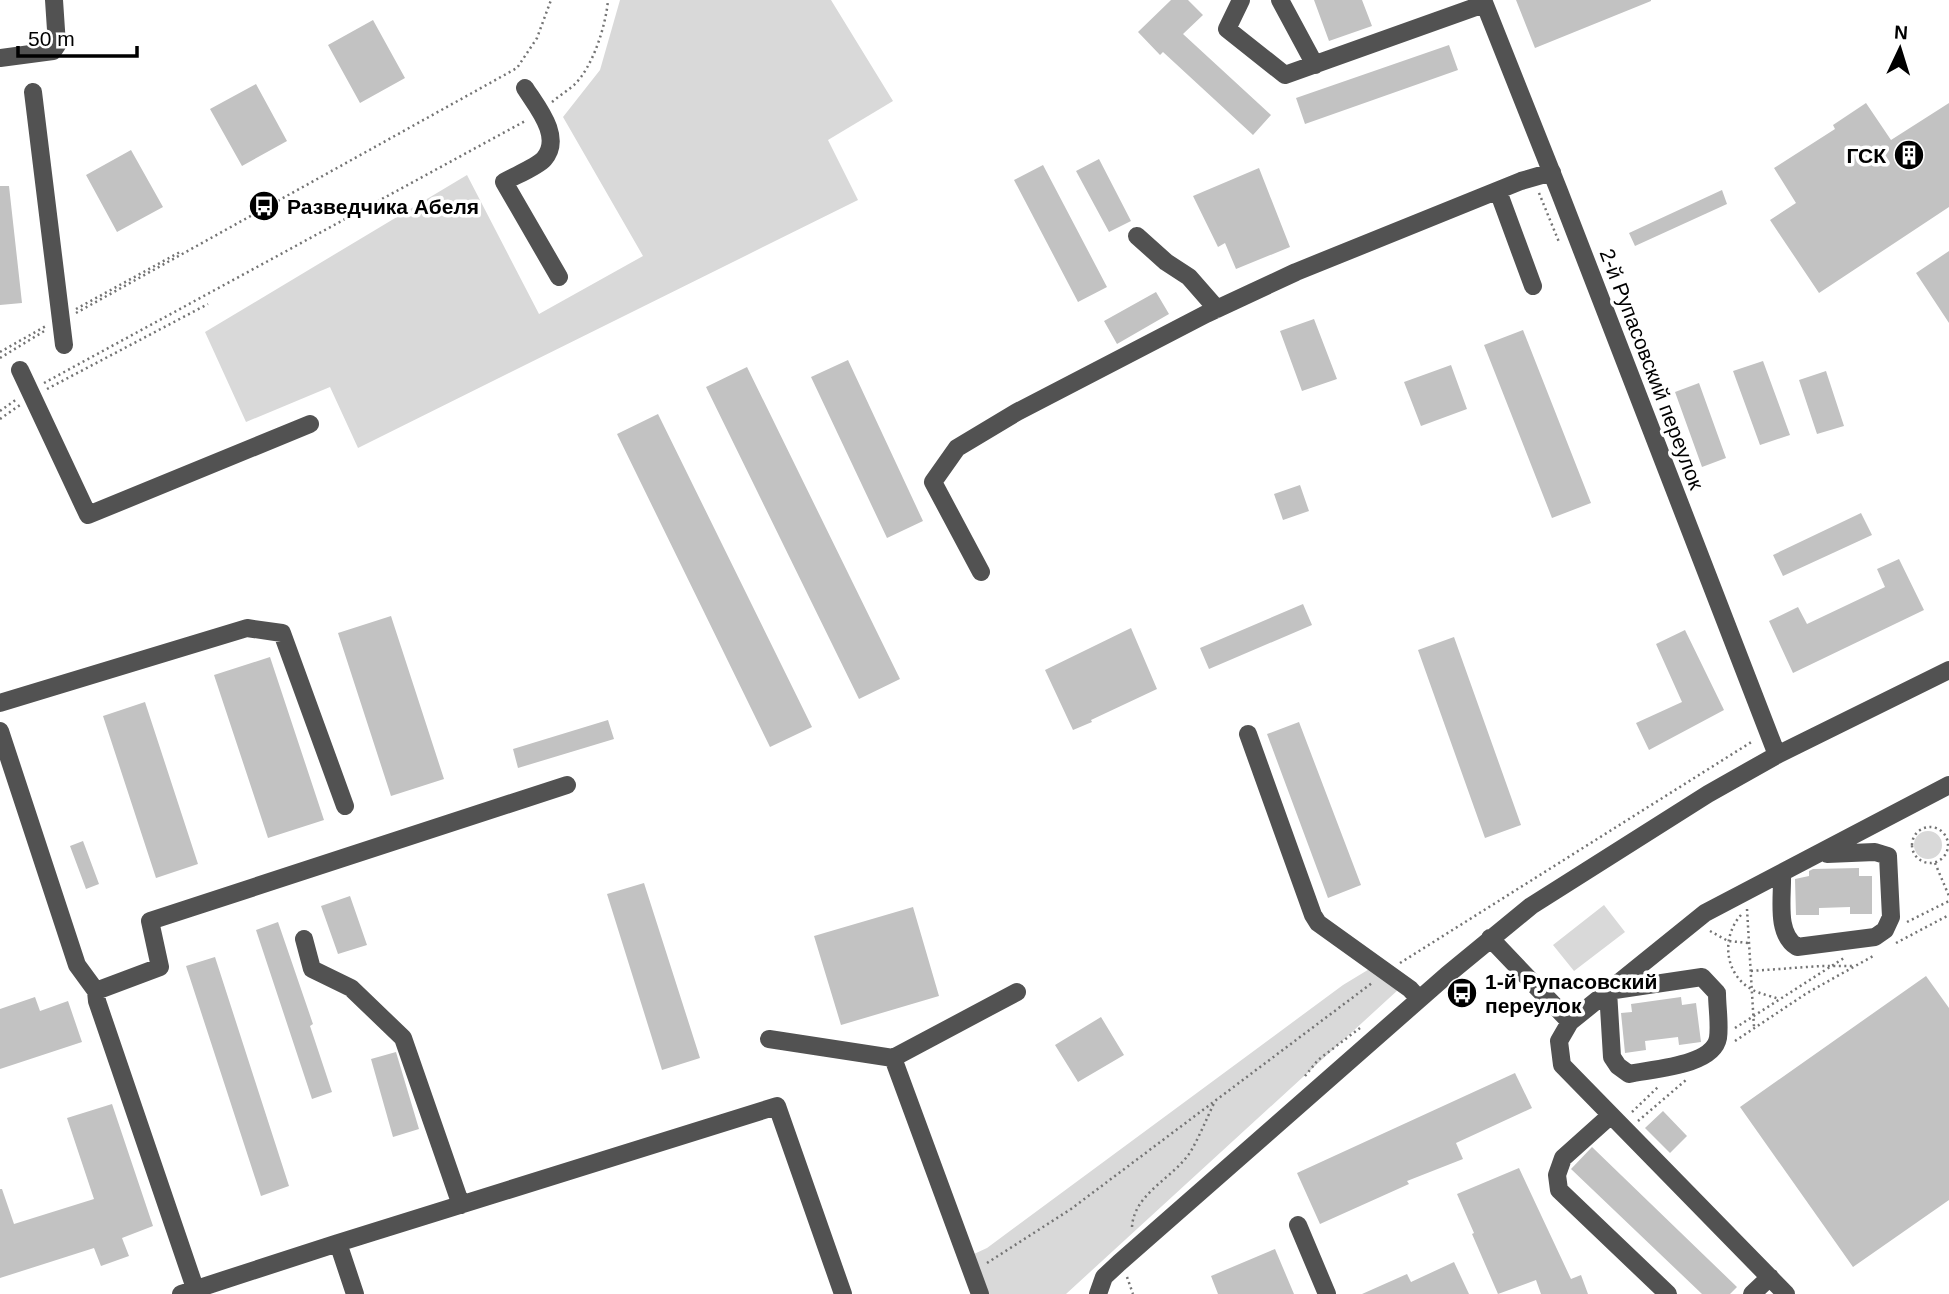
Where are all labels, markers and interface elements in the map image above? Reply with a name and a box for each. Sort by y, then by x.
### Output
scale bar [18,14,136,58]
north arrow [1865,14,1935,84]
text: N [1894,22,1909,43]
text: 50 m [28,27,75,50]
building icon: ГСК [1892,138,1926,172]
place label: ГСК [1846,144,1886,167]
bus stop icon: Разведчика Абеля [247,189,281,223]
place label: Разведчика Абеля [287,195,479,218]
street label: 2-й Рупасовский переулок [1595,246,1709,493]
place label: 1-й Рупасовский переулок [1485,970,1657,1017]
bus stop icon: 1-й Рупасовский переулок [1445,976,1479,1010]

